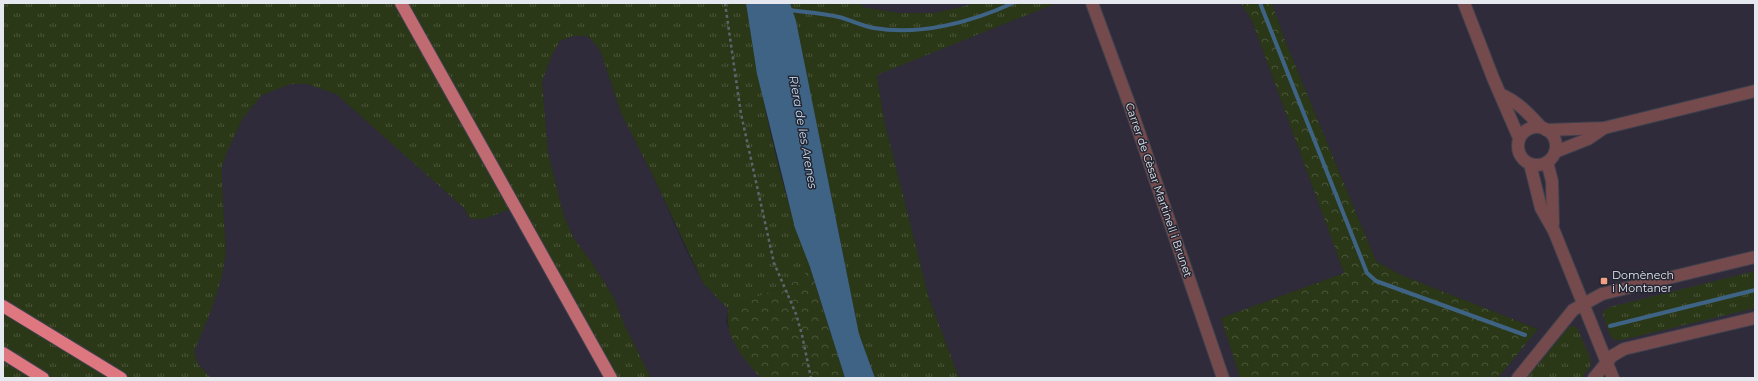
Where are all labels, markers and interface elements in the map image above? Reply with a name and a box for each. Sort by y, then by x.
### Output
water label: Riera de les Arenes [786,74,821,190]
street label: Carrer de Cèsar Martinell i Brunet [1123,101,1196,279]
place label: Domènech i Montaner [1612,268,1674,295]
marker: Domènech i Montaner [1599,276,1609,286]

